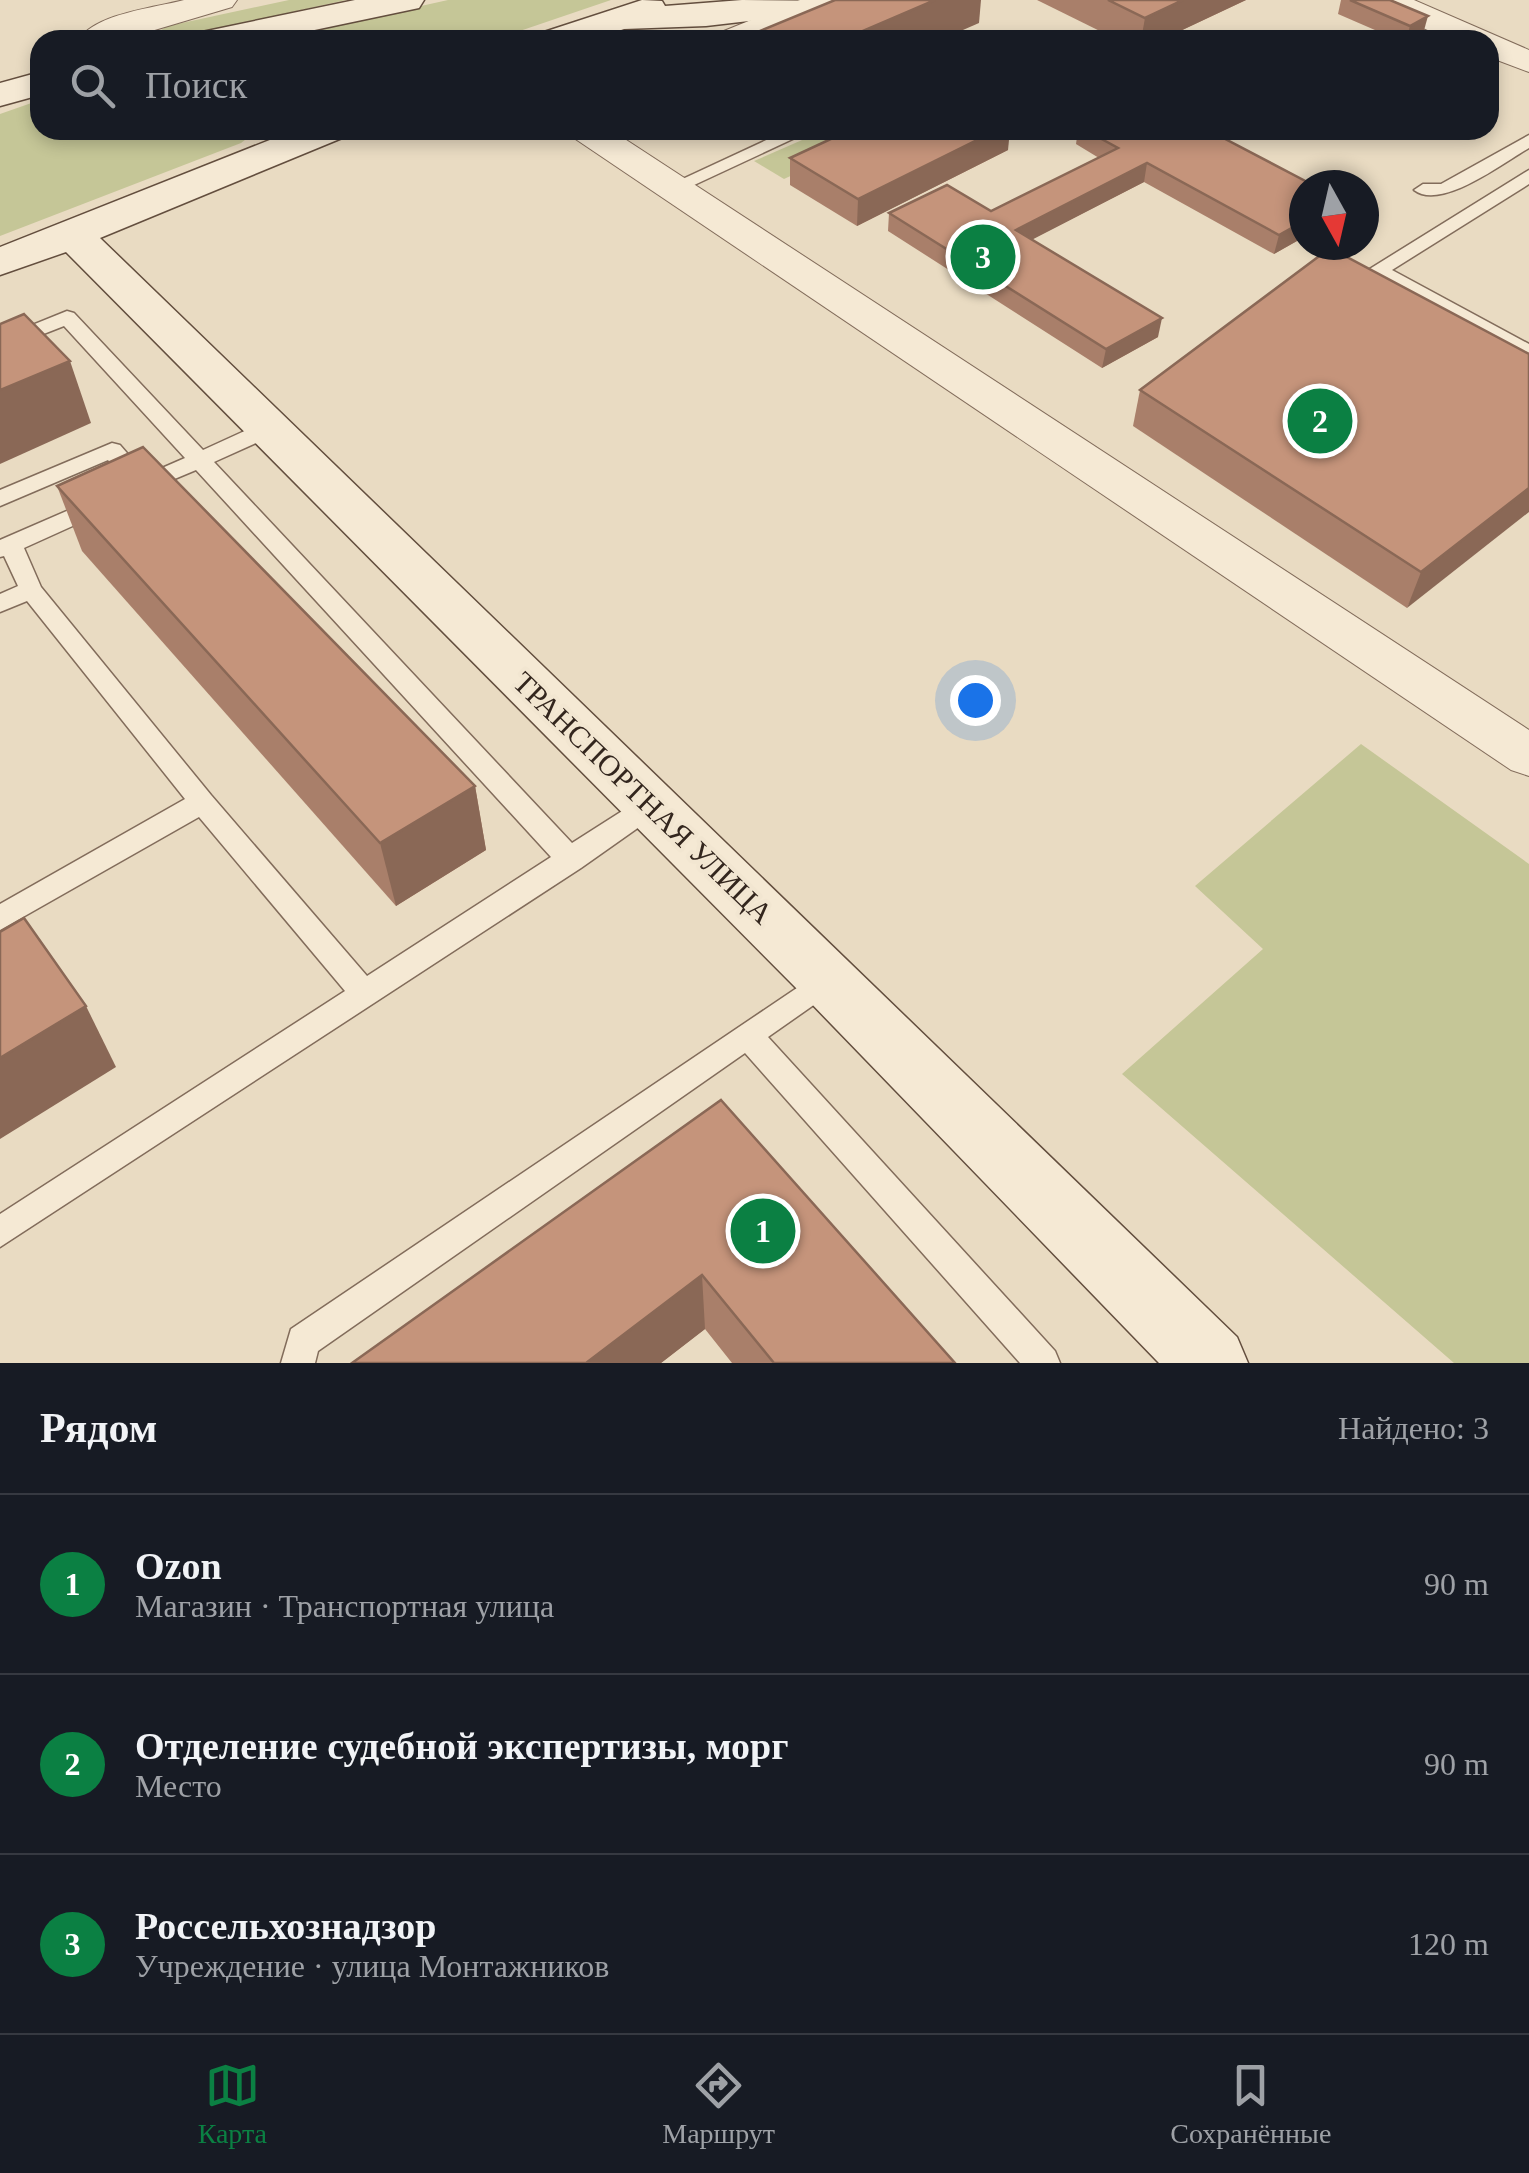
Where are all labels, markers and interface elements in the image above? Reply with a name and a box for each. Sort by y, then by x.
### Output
search box [30,30,1499,140]
icon: search [65,58,120,113]
text: Поиск [145,64,247,106]
north arrow [1289,170,1379,260]
pin: 3 [950,220,1016,294]
pin: 2 [1288,384,1352,458]
street label: ТРАНСПОРТНАЯ УЛИЦА [507,665,780,930]
your location [950,675,1001,726]
pin: 1 [730,1194,796,1268]
text: Рядом [40,1405,157,1451]
text: Найдено: 3 [1338,1410,1489,1446]
text: Ozon [135,1545,222,1587]
text: 1 [65,1566,81,1602]
text: 90 m [1424,1566,1489,1602]
text: Магазин · Транспортная улица [135,1588,554,1624]
text: Отделение судебной экспертизы, морг [135,1725,788,1767]
text: 2 [65,1746,81,1782]
text: 90 m [1424,1746,1489,1782]
text: Место [135,1768,222,1804]
text: Россельхознадзор [135,1905,436,1947]
text: 3 [65,1926,81,1962]
text: 120 m [1408,1926,1489,1962]
text: Учреждение · улица Монтажников [135,1948,609,1984]
tab: Карта [198,2058,267,2150]
tab: Маршрут [662,2058,775,2150]
tab: Сохранённые [1170,2058,1331,2150]

